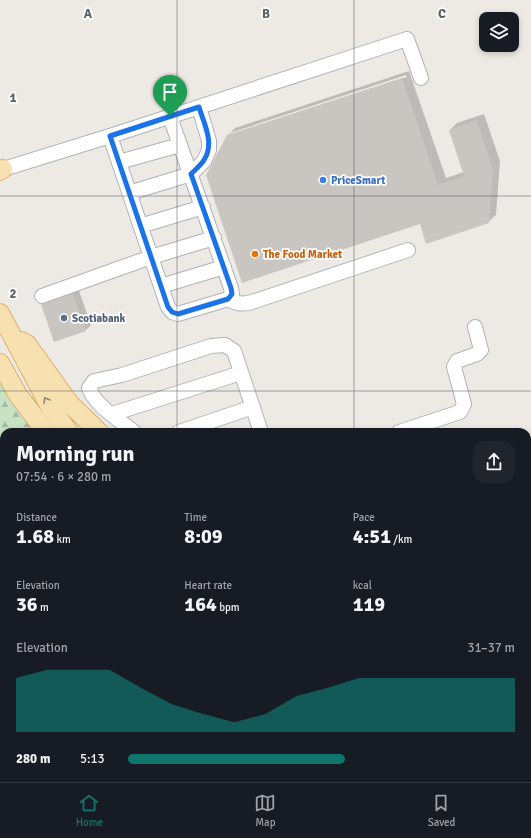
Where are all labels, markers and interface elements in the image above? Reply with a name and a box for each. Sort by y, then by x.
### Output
text: A [84,6,93,22]
text: B [262,6,270,22]
text: C [438,6,446,22]
map controls [479,12,519,52]
button: layers [479,12,519,52]
pin [153,75,187,116]
icon: arrive [159,81,181,103]
text: 1 [9,90,17,106]
place label: PriceSmart [331,174,385,187]
marker: PriceSmart [318,175,328,185]
place label: The Food Market [263,248,342,261]
marker: The Food Market [250,249,260,259]
text: 2 [9,286,17,302]
place label: Scotiabank [72,312,126,325]
marker: Scotiabank [59,313,69,323]
one-way arrow [44,397,51,404]
text: Morning run [16,440,135,467]
button: share [473,441,515,483]
text: 07:54 · 6 × 280 m [16,469,111,485]
text: Distance [16,511,57,524]
text: Time [184,511,207,524]
text: Pace [353,511,375,524]
text: 1.68 [16,524,54,549]
text: 8:09 [184,524,223,549]
text: 4:51 [353,524,391,549]
text: km [54,533,71,546]
text: /km [391,533,412,546]
text: Elevation [16,579,60,592]
text: Heart rate [184,579,232,592]
text: kcal [353,579,372,592]
text: 36 [16,592,38,617]
text: 164 [184,592,217,617]
text: 119 [353,592,385,617]
text: m [38,601,49,614]
text: bpm [217,601,240,614]
text: Elevation [16,640,68,656]
text: 31–37 m [467,640,515,656]
text: 280 m [16,751,50,767]
text: 5:13 [80,751,105,767]
tab: Home [76,792,103,829]
tab: Map [254,792,276,829]
tab: Saved [428,792,455,829]

